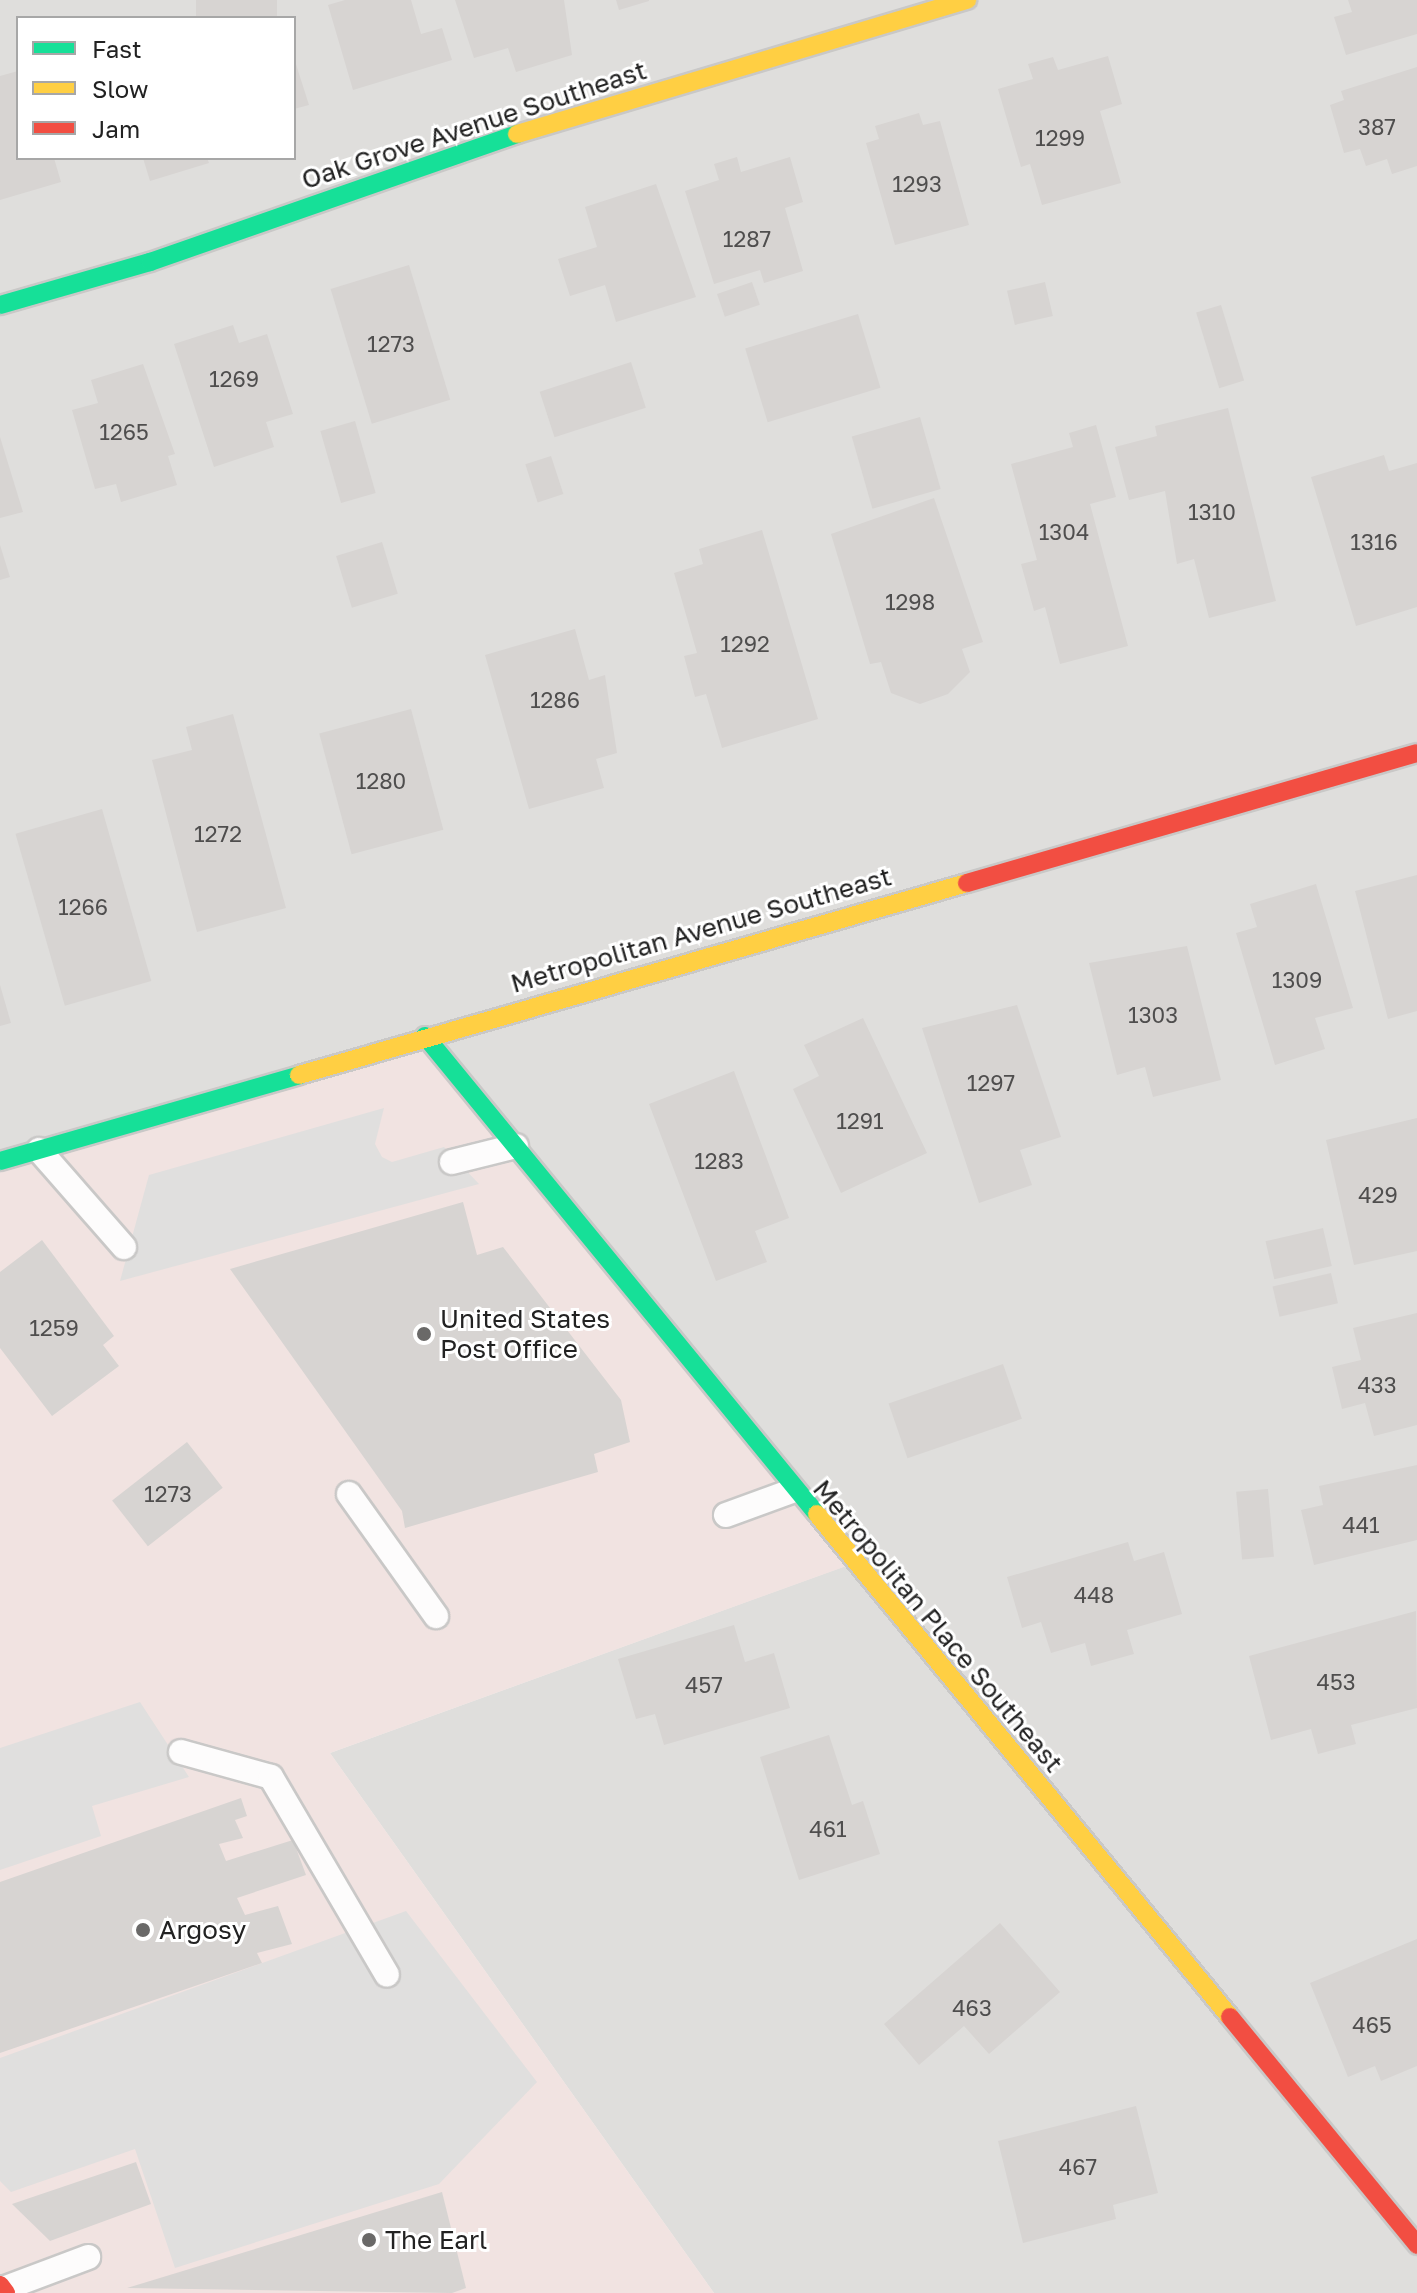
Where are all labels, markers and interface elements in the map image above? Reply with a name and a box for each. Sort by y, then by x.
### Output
legend [16,16,296,160]
text: Fast [92,34,142,63]
street label: Oak Grove Avenue Southeast [298,54,650,196]
text: Slow [92,74,148,103]
text: Jam [92,114,140,143]
house number: 387 [1358,114,1396,140]
house number: 1299 [1035,125,1085,151]
house number: 1293 [892,171,942,197]
house number: 1287 [723,226,771,252]
house number: 1273 [367,331,415,357]
house number: 1269 [209,366,259,392]
house number: 1265 [99,419,149,445]
house number: 1310 [1188,499,1236,525]
house number: 1304 [1039,519,1089,545]
house number: 1316 [1350,529,1398,555]
house number: 1298 [885,589,935,615]
house number: 1292 [720,631,770,657]
house number: 1286 [530,687,580,713]
house number: 1280 [356,768,406,794]
house number: 1272 [194,821,242,847]
street label: Metropolitan Avenue Southeast [507,861,895,999]
house number: 1266 [58,894,108,920]
house number: 1309 [1272,967,1322,993]
house number: 1303 [1128,1002,1178,1028]
house number: 1297 [967,1070,1015,1096]
house number: 1291 [836,1108,884,1134]
house number: 1283 [694,1148,744,1174]
house number: 429 [1358,1182,1398,1208]
place label: United States Post Office [440,1303,610,1364]
house number: 1259 [29,1315,79,1341]
marker: United States Post Office [415,1325,433,1343]
house number: 433 [1357,1372,1397,1398]
street label: Metropolitan Place Southeast [807,1474,1069,1778]
house number: 1273 [144,1481,192,1507]
house number: 441 [1342,1512,1380,1538]
house number: 448 [1074,1582,1114,1608]
house number: 453 [1316,1669,1356,1695]
house number: 457 [685,1672,723,1698]
house number: 461 [809,1816,847,1842]
place label: Argosy [159,1914,246,1946]
marker: Argosy [134,1921,152,1939]
house number: 463 [952,1995,992,2021]
house number: 465 [1352,2012,1392,2038]
house number: 467 [1059,2154,1097,2180]
place label: The Earl [385,2224,487,2256]
marker: The Earl [360,2231,378,2249]

